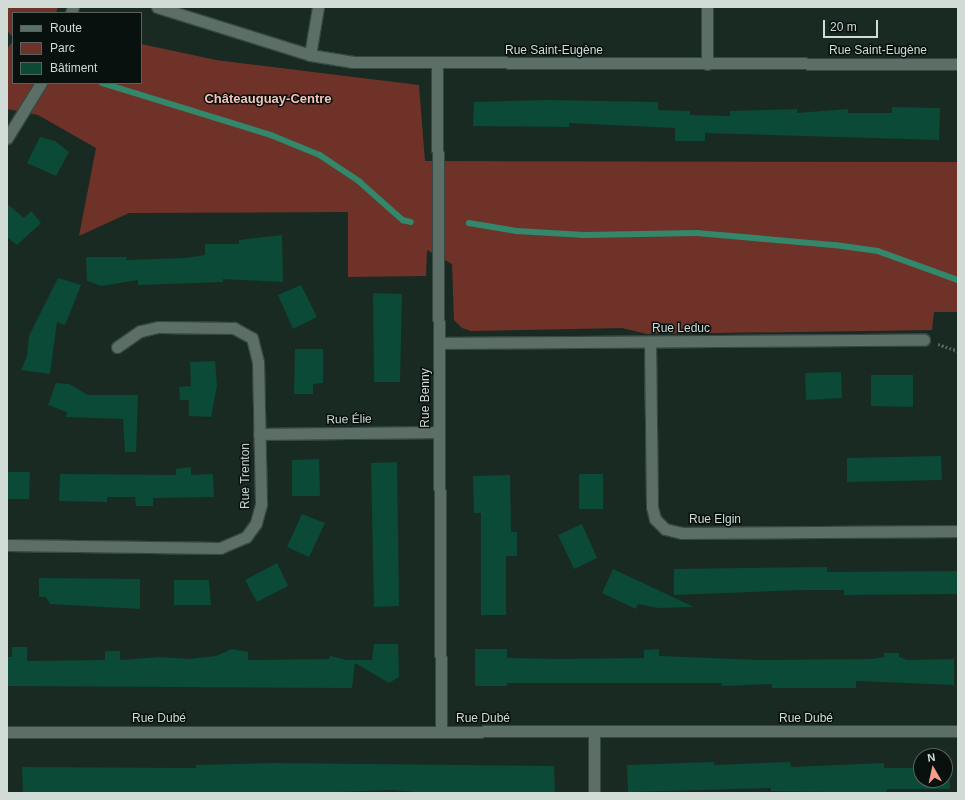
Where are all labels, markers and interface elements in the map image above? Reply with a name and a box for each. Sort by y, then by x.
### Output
legend [12,12,142,84]
scale bar [825,12,880,38]
text: 20 m [830,20,857,34]
text: Route [50,21,82,35]
text: Parc [50,41,75,55]
street label: Rue Saint-Eugène [505,44,603,58]
street label: Rue Saint-Eugène [829,44,927,58]
text: Bâtiment [50,61,97,75]
district label: Châteauguay-Centre [204,91,332,107]
street label: Rue Leduc [652,322,710,336]
street label: Rue Benny [419,368,433,428]
street label: Rue Élie [326,412,372,428]
street label: Rue Trenton [239,443,253,509]
street label: Rue Elgin [689,513,741,527]
street label: Rue Dubé [132,712,186,726]
street label: Rue Dubé [456,712,510,726]
street label: Rue Dubé [779,712,833,726]
north arrow [913,748,953,788]
text: N [926,751,936,764]

